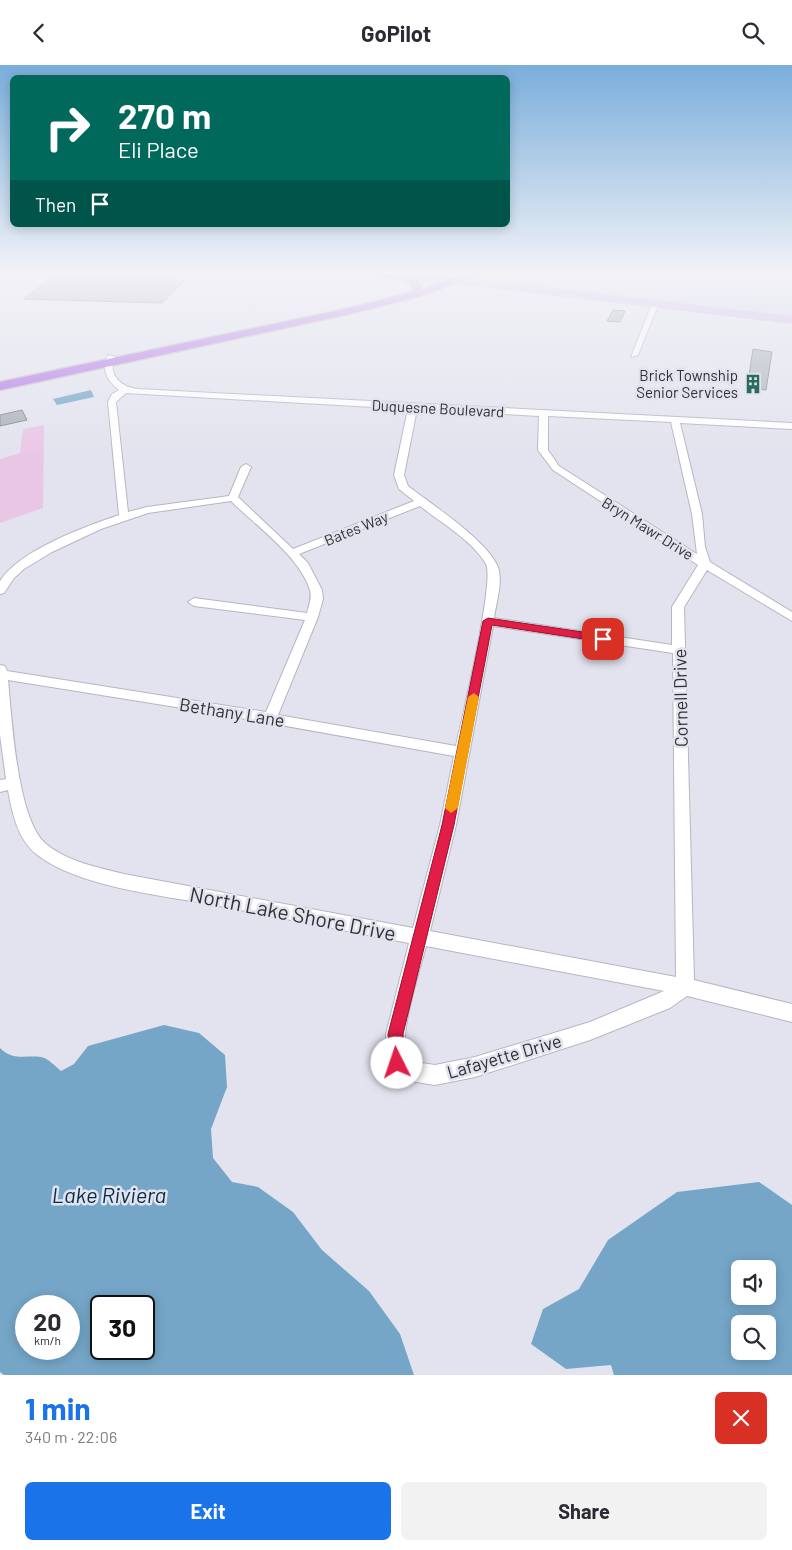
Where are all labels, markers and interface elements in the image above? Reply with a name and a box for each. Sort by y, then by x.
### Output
icon: back [25,19,53,47]
icon: search [739,19,767,47]
text: GoPilot [361,20,431,46]
text: 270 m [118,94,211,136]
icon: right [35,95,100,160]
text: Eli Place [118,136,199,162]
icon: arrive [86,190,114,218]
text: Then [35,193,76,216]
place label: Brick Township Senior Services [636,366,738,401]
building icon: Brick Township Senior Services [742,373,764,395]
street label: Duquesne Boulevard [371,396,505,420]
street label: Bryn Mawr Drive [599,493,697,563]
street label: Bates Way [321,507,391,549]
pin [582,618,624,660]
icon: arrive [589,625,617,653]
street label: Cornell Drive [668,649,692,747]
street label: Bethany Lane [178,693,286,731]
street label: North Lake Shore Drive [188,881,398,945]
street label: Lafayette Drive [444,1029,564,1083]
position arrow [370,1036,422,1088]
water label: Lake Riviera [52,1181,166,1207]
map controls [731,1260,776,1360]
button: sound [731,1260,776,1305]
speed limit sign: 30 [90,1295,155,1360]
text: 20 [33,1306,62,1336]
button: search [731,1315,776,1360]
text: km/h [34,1333,61,1347]
text: 1 min [25,1390,91,1426]
button: close [715,1392,767,1444]
text: 340 m · 22:06 [25,1427,117,1446]
button: Exit [25,1482,391,1540]
button: Share [401,1482,767,1540]

